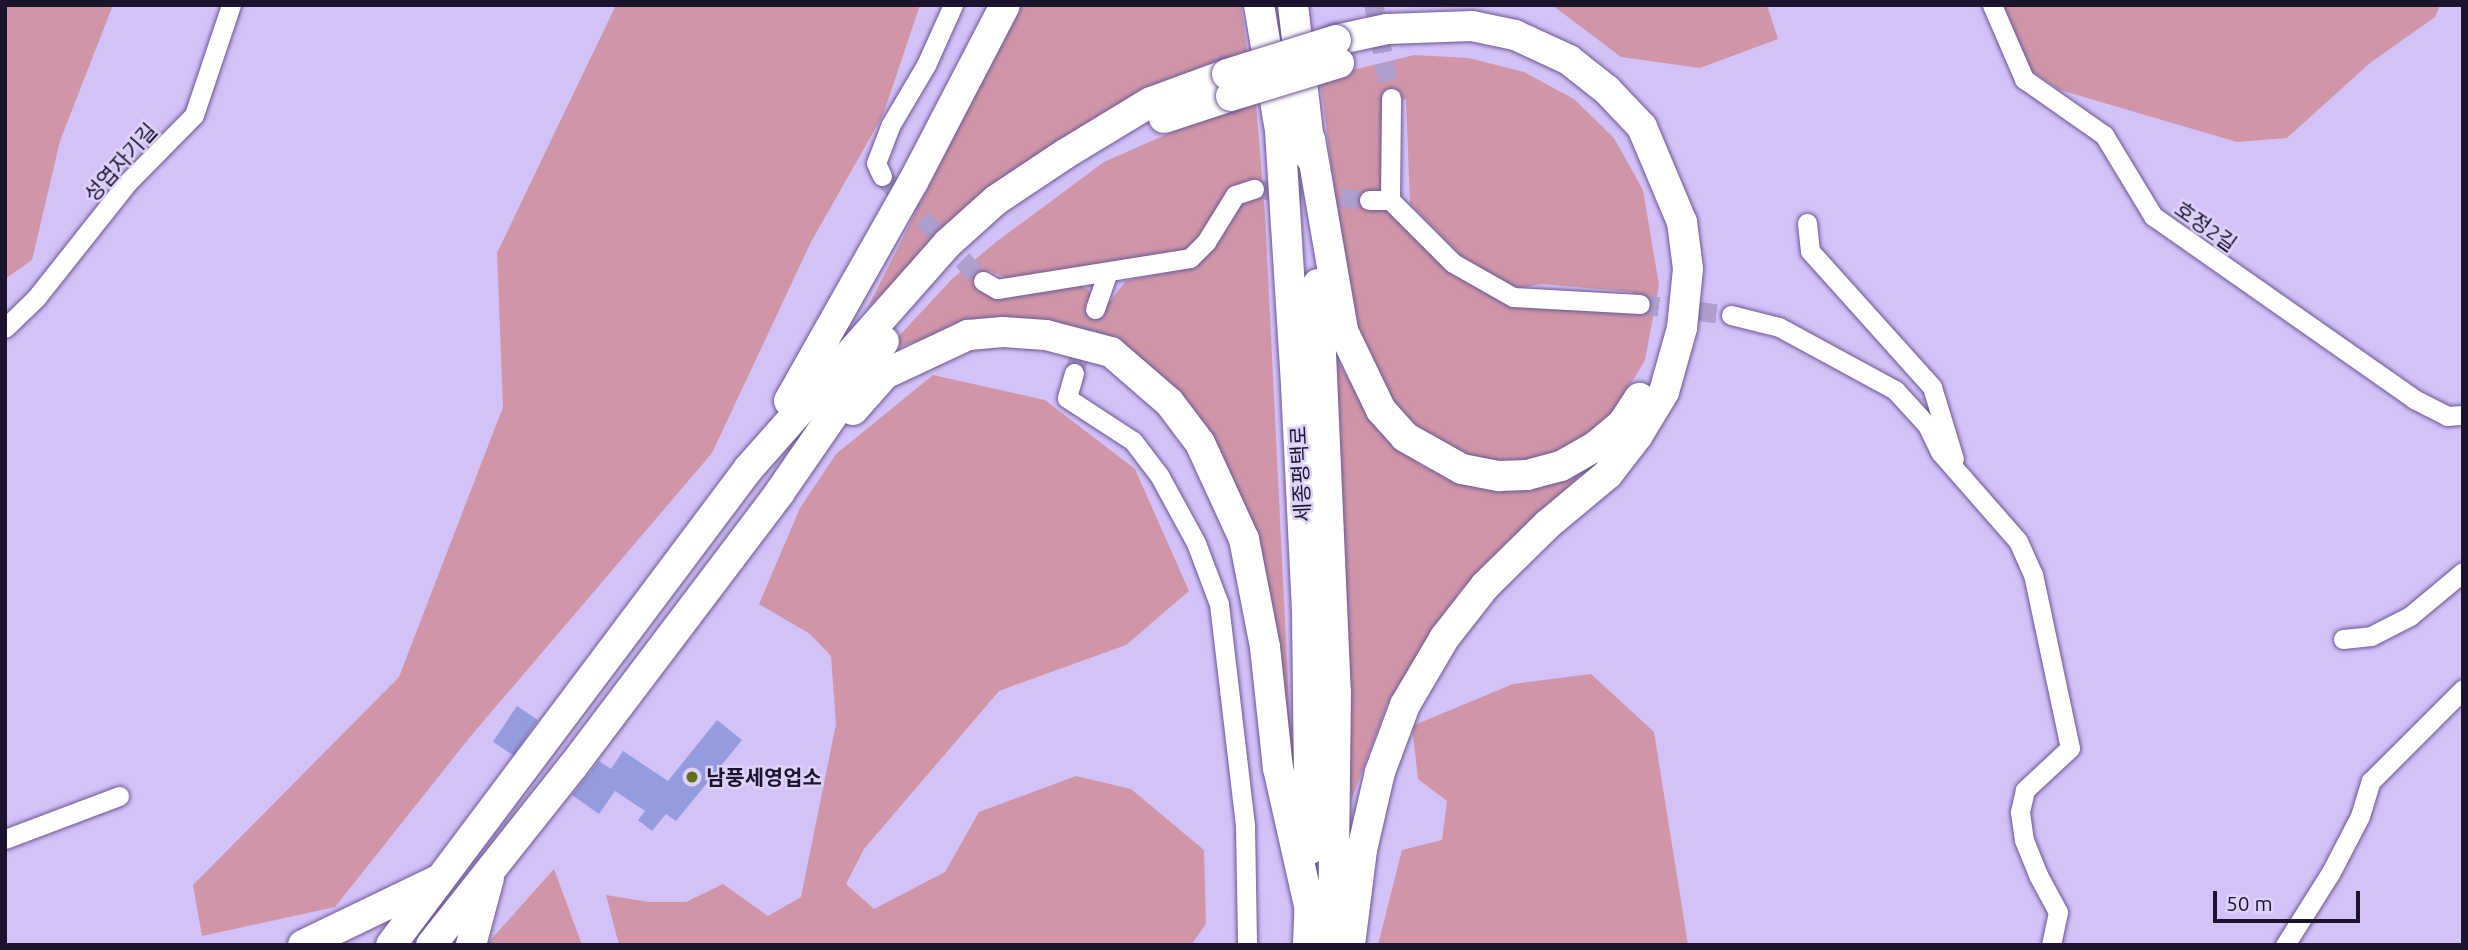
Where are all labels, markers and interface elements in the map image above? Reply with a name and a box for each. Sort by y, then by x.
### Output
street label: 성엽자기길 [78,118,162,206]
street label: 호정2길 [2170,196,2242,256]
street label: 세종평택로 [1285,425,1315,523]
place label: 남풍세영업소 [706,764,822,790]
marker: 남풍세영업소 [684,769,700,785]
scale bar [2216,876,2363,920]
text: 50 m [2226,891,2273,915]

